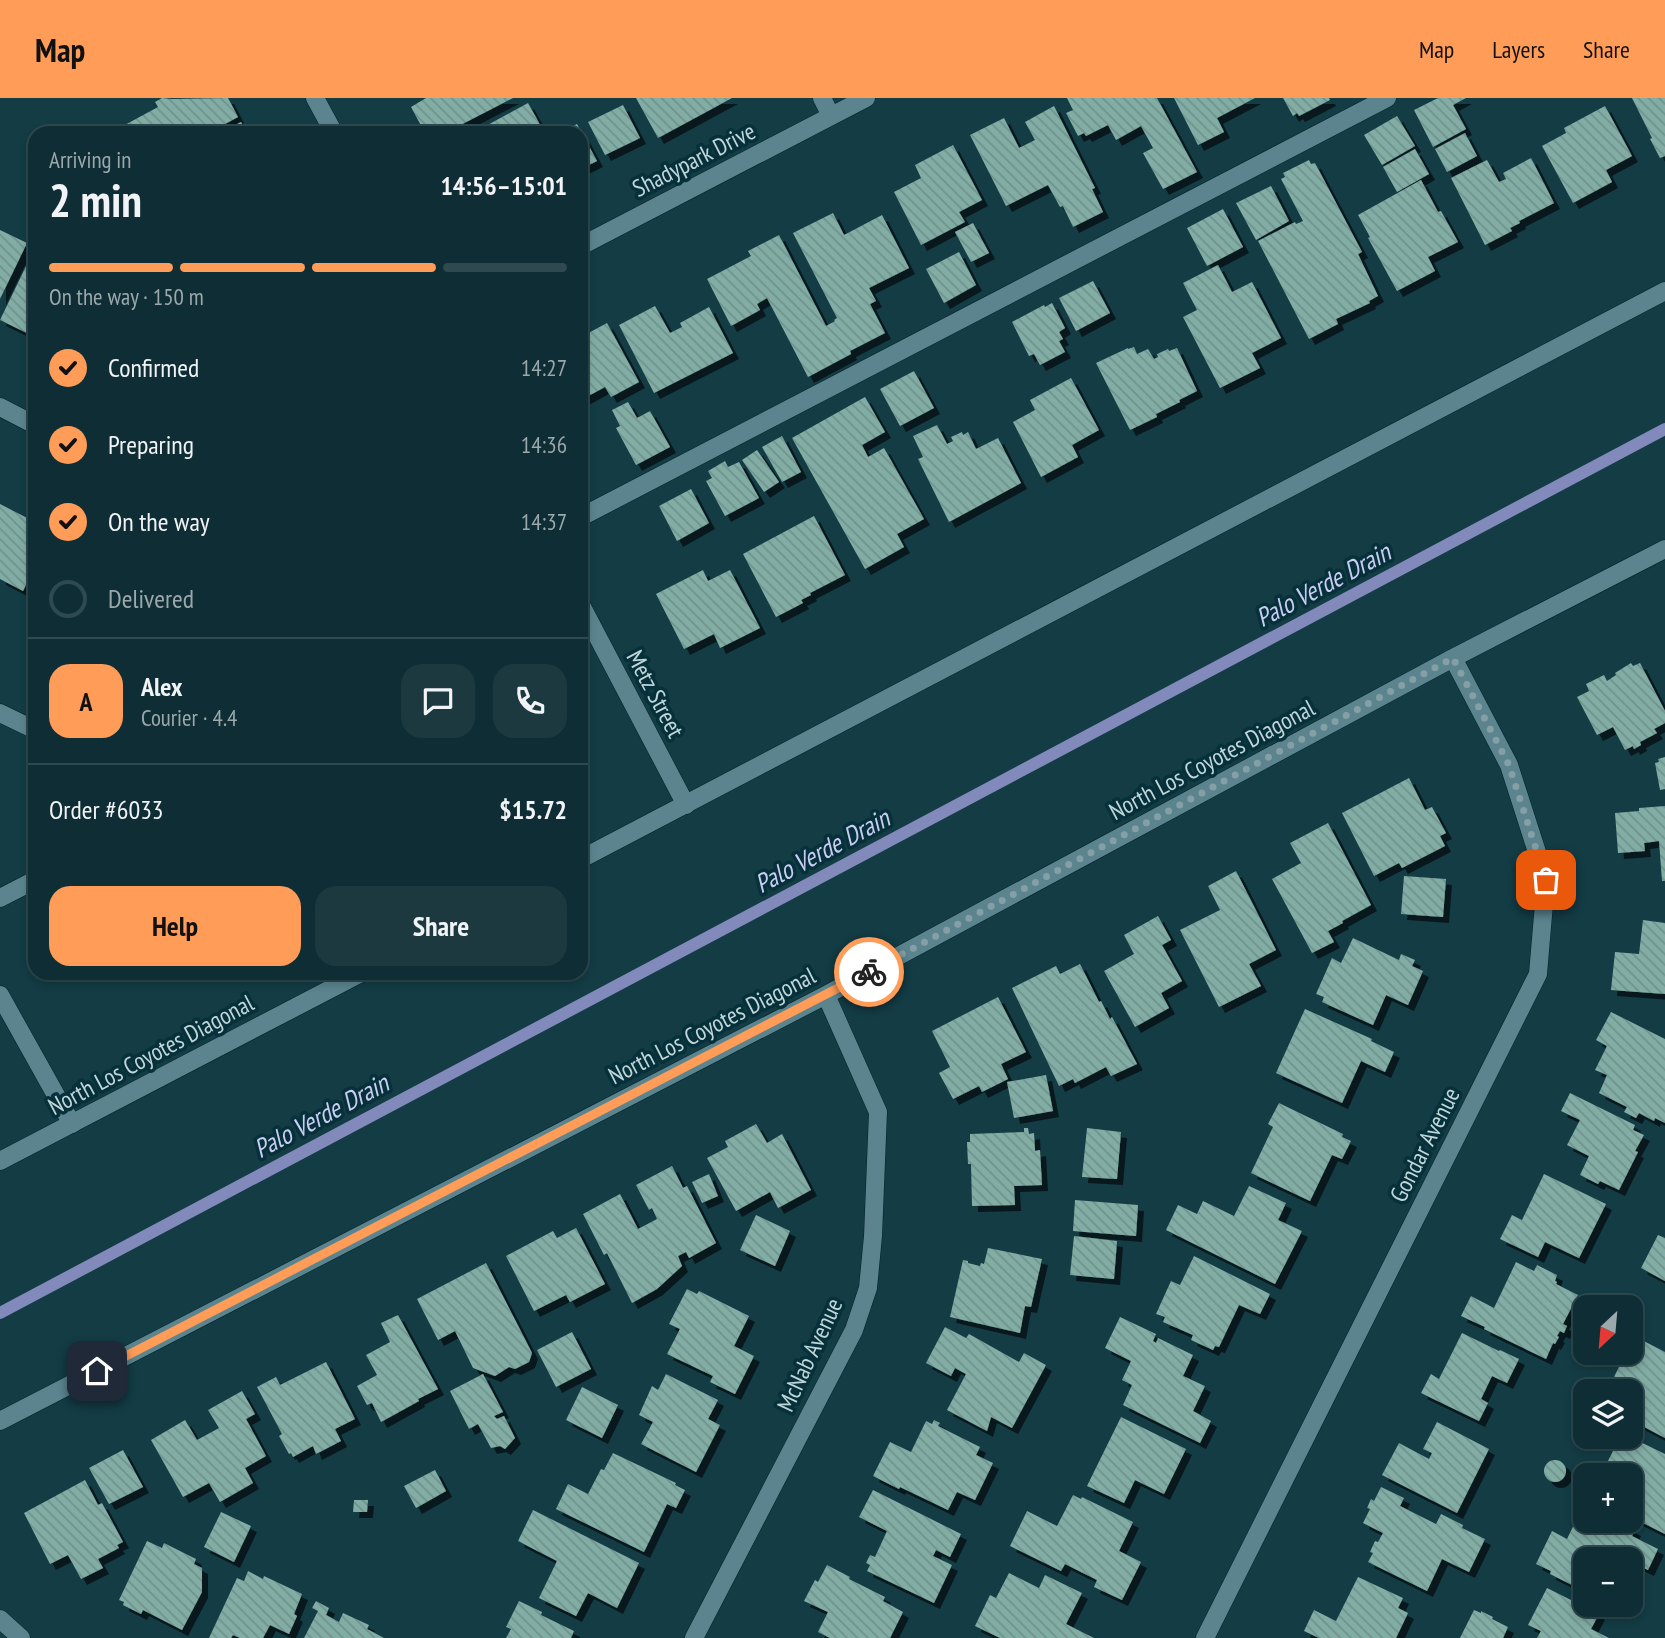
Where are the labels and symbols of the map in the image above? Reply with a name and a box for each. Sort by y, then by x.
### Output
street label: Shadypark Drive [627,115,760,204]
water label: Palo Verde Drain [1250,535,1397,634]
street label: Metz Street [620,645,692,743]
street label: North Los Coyotes Diagonal [1104,692,1320,827]
water label: Palo Verde Drain [749,801,896,900]
pin [1516,850,1576,910]
courier [834,937,904,1007]
street label: North Los Coyotes Diagonal [603,960,821,1091]
street label: North Los Coyotes Diagonal [43,987,259,1122]
water label: Palo Verde Drain [248,1066,395,1165]
street label: Gondar Avenue [1383,1082,1467,1207]
street label: McNab Avenue [770,1293,849,1417]
north arrow [1573,1295,1643,1365]
pin [67,1341,127,1401]

